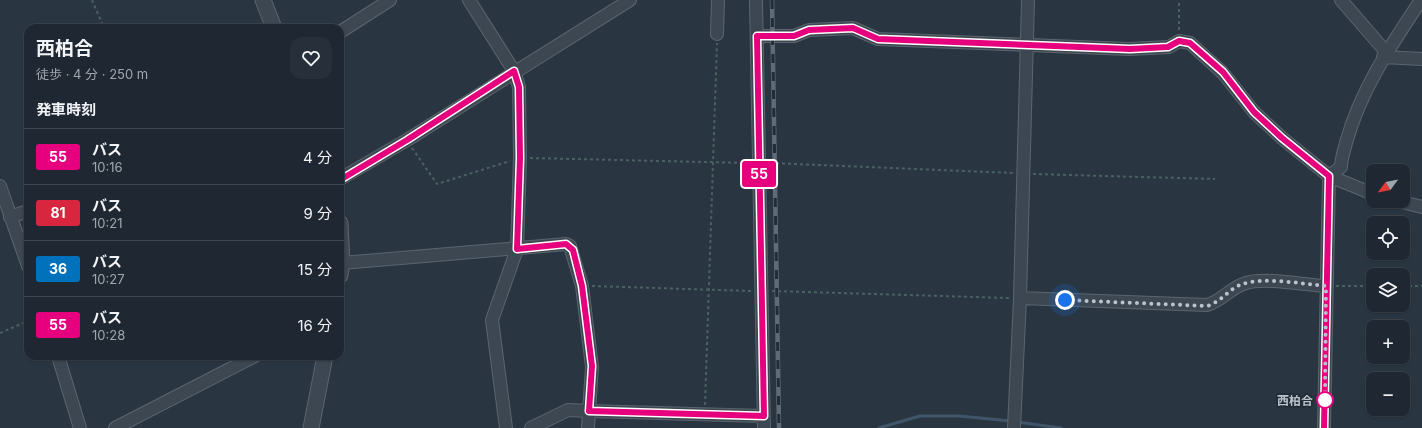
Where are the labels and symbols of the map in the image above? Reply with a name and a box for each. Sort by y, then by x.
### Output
line badge: 55 [741,161,777,187]
north arrow [1366,164,1410,208]
your location [1055,290,1075,310]
marker: 西柏合 [1316,391,1334,409]
place label: 西柏合 [1277,393,1313,408]

